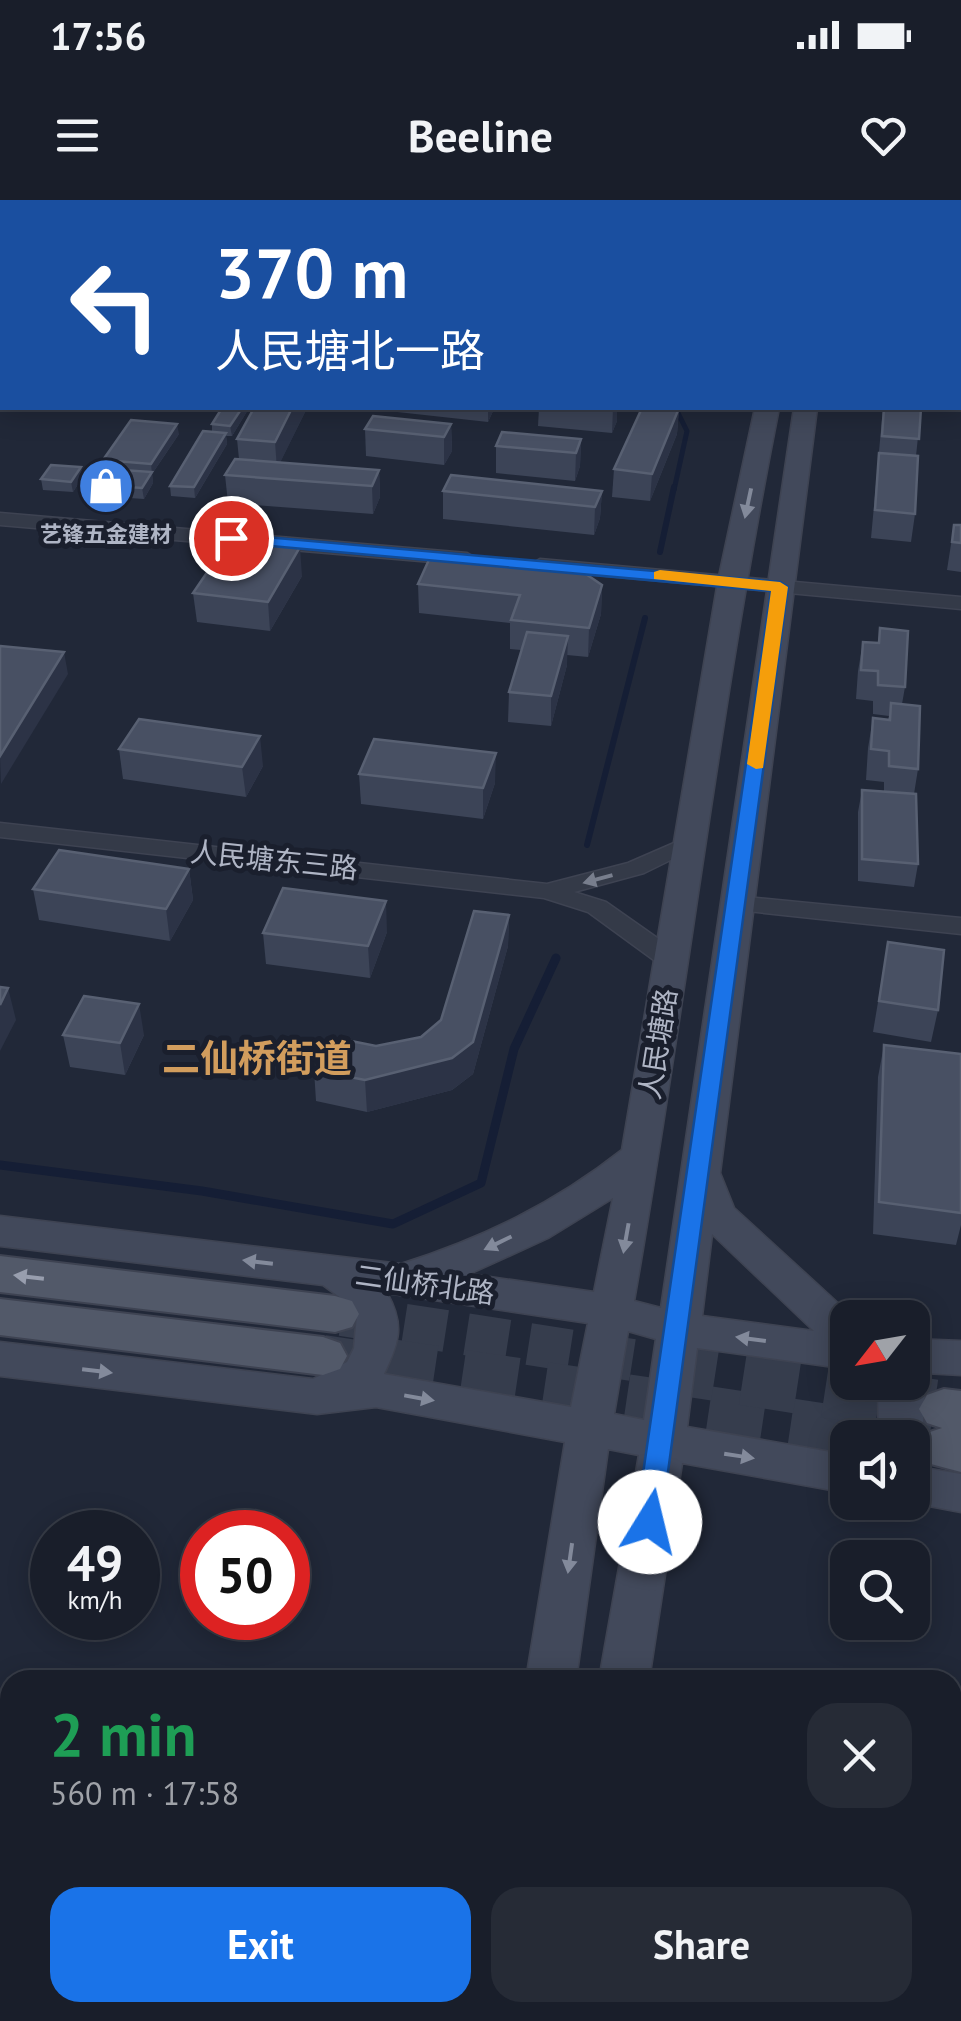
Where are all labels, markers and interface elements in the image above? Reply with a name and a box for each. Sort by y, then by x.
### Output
text: 17:56 [50,11,146,60]
text: Beeline [408,106,553,164]
icon: menu [50,108,105,163]
icon: heart [856,108,911,163]
text: 370 m [215,227,408,317]
icon: left [50,240,180,370]
text: 人民塘北一路 [215,321,485,379]
shop icon: 艺锋五金建材 [76,456,136,516]
one-way arrow [739,488,755,519]
pin [189,496,274,581]
icon: arrive [204,511,259,566]
place label: 艺锋五金建材 [40,520,172,548]
street label: 人民塘东三路 [189,832,360,887]
one-way arrow [582,872,613,887]
street label: 人民塘路 [630,986,685,1102]
district label: 二仙桥街道 [162,1033,352,1082]
one-way arrow [618,1223,633,1254]
one-way arrow [484,1234,513,1251]
one-way arrow [241,1254,273,1270]
street label: 二仙桥北路 [353,1255,497,1312]
one-way arrow [13,1269,45,1285]
north arrow [830,1300,930,1400]
map controls [830,1300,930,1640]
one-way arrow [735,1331,766,1347]
one-way arrow [81,1363,113,1379]
one-way arrow [404,1391,435,1406]
button: sound [830,1420,930,1520]
one-way arrow [724,1449,755,1464]
position arrow [598,1470,702,1574]
speed limit sign: 50 [180,1510,310,1640]
text: 49 [67,1530,123,1595]
button: search [830,1540,930,1640]
one-way arrow [562,1543,578,1574]
text: km/h [68,1584,122,1616]
text: 2 min [50,1695,196,1773]
button: close [807,1703,912,1808]
text: 560 m · 17:58 [50,1772,239,1814]
button: Exit [50,1887,471,2002]
button: Share [491,1887,912,2002]

